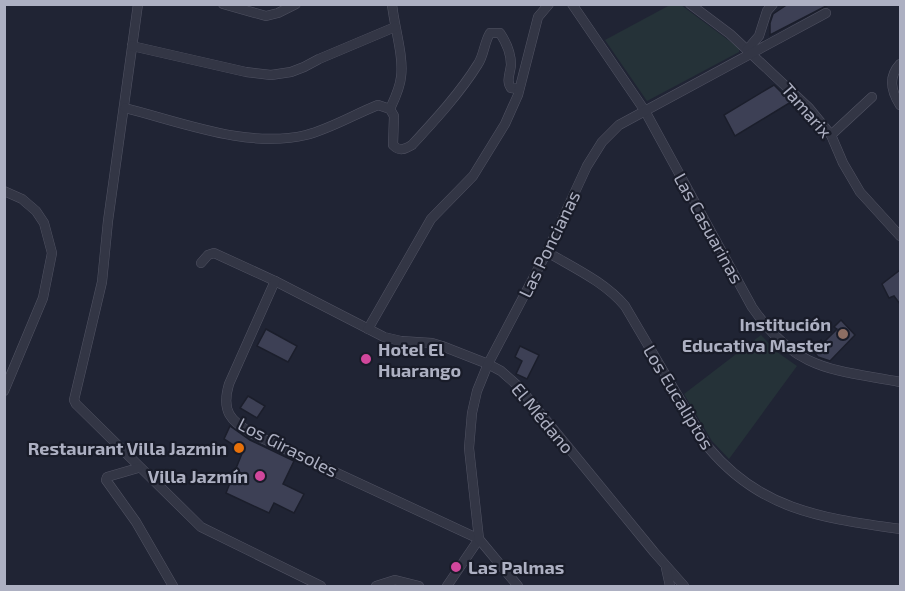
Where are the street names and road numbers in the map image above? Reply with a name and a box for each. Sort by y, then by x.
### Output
street label: Tamarix [777,78,837,142]
street label: Las Casuarinas [670,169,748,287]
street label: Las Poncianas [514,187,584,301]
street label: Los Eucaliptos [639,341,719,453]
street label: El Médano [507,378,579,458]
street label: Los Girasoles [234,412,342,482]

